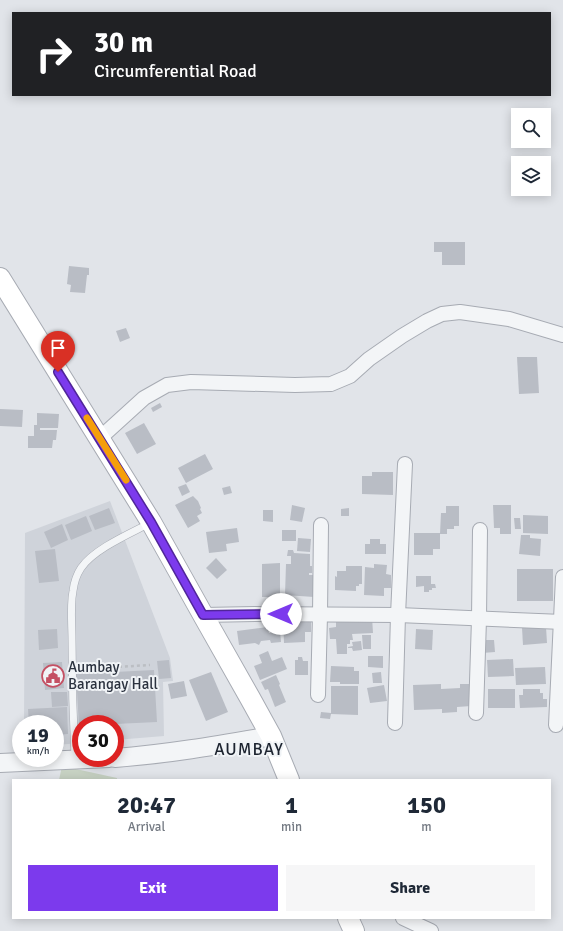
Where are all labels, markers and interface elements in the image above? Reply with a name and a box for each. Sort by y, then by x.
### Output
text: 30 m [94,26,153,60]
icon: right [28,28,80,80]
text: Circumferential Road [94,60,257,82]
map controls [511,108,551,196]
button: search [511,108,551,148]
button: layers [511,156,551,196]
pin [41,331,75,372]
icon: arrive [47,337,69,359]
position arrow [260,593,302,635]
place label: Aumbay Barangay Hall [68,658,158,693]
public building icon: Aumbay Barangay Hall [40,663,66,689]
speed limit sign: 30 [72,715,124,767]
text: 19 [27,723,49,748]
district label: AUMBAY [214,739,284,760]
text: km/h [27,745,49,757]
text: 20:47 [117,790,176,820]
text: 1 [285,790,298,820]
text: 150 [407,790,446,820]
text: Arrival [128,819,165,835]
text: min [281,819,302,835]
text: m [421,819,432,835]
button: Exit [28,865,278,911]
button: Share [286,865,535,911]

